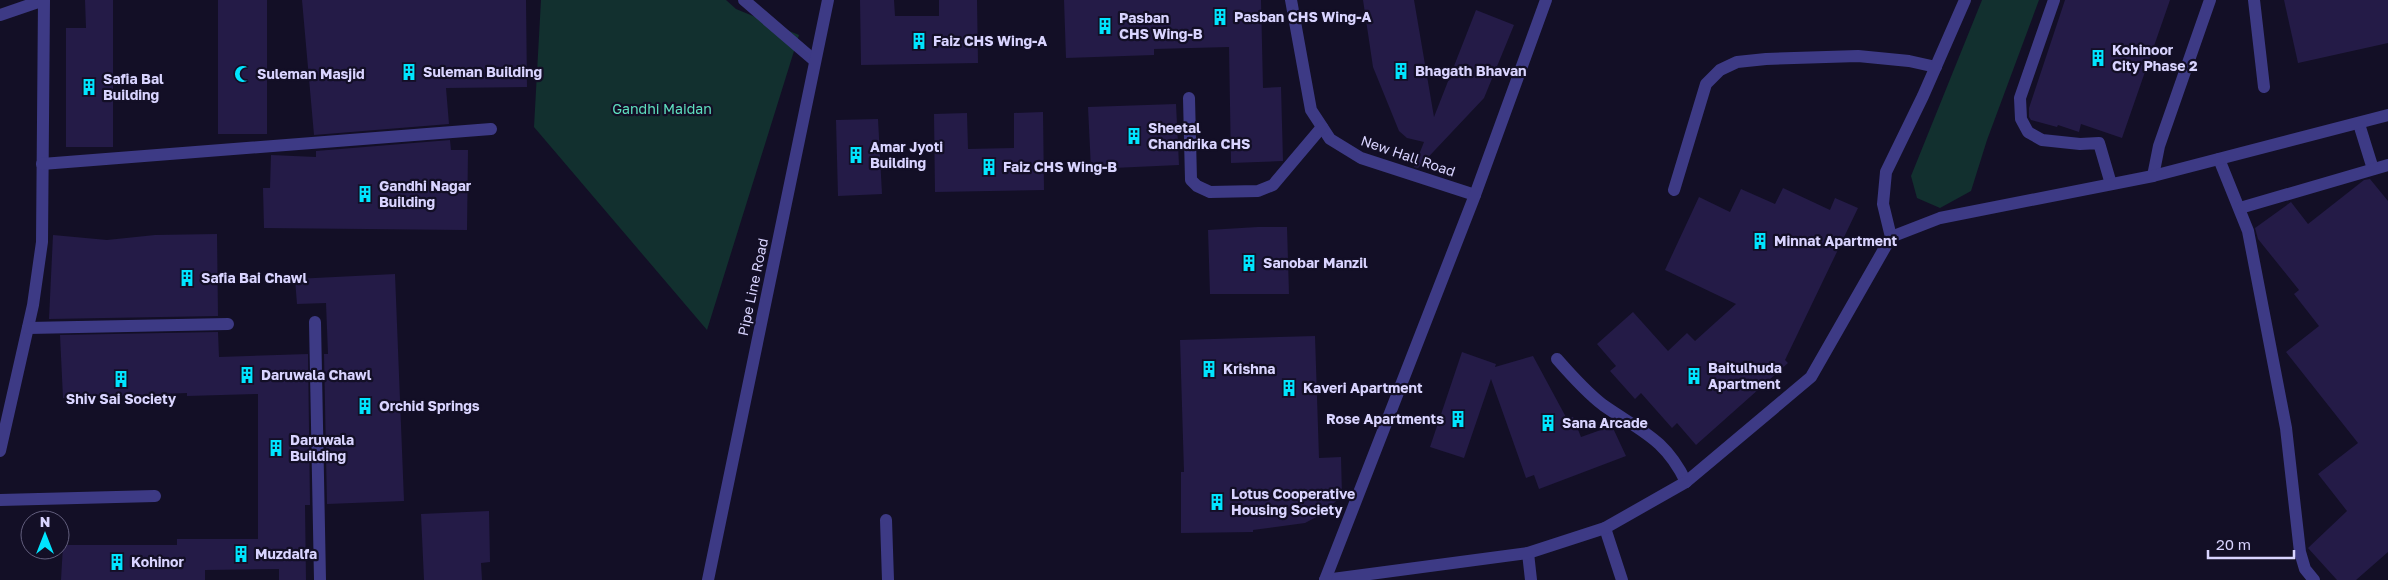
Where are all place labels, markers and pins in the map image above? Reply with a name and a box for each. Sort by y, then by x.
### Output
building icon: Pasban CHS Wing-A [1210,7,1230,27]
place label: Pasban CHS Wing-A [1234,8,1372,25]
place label: Pasban CHS Wing-B [1119,9,1203,42]
building icon: Pasban CHS Wing-B [1095,16,1115,36]
building icon: Faiz CHS Wing-A [909,31,929,51]
place label: Faiz CHS Wing-A [933,32,1047,49]
place label: Kohinoor City Phase 2 [2112,41,2198,74]
building icon: Kohinoor City Phase 2 [2088,48,2108,68]
building icon: Bhagath Bhavan [1391,61,1411,81]
building icon: Suleman Building [399,62,419,82]
place label: Bhagath Bhavan [1415,62,1527,79]
place label: Suleman Building [423,63,542,80]
mosque icon: Suleman Masjid [233,64,253,84]
place label: Suleman Masjid [257,65,365,82]
place label: Safia Bal Building [103,70,164,103]
building icon: Safia Bal Building [79,77,99,97]
place label: Sheetal Chandrika CHS [1148,119,1250,152]
building icon: Sheetal Chandrika CHS [1124,126,1144,146]
place label: Amar Jyoti Building [870,138,943,171]
building icon: Amar Jyoti Building [846,145,866,165]
building icon: Faiz CHS Wing-B [979,157,999,177]
place label: Faiz CHS Wing-B [1003,158,1117,175]
place label: Gandhi Nagar Building [379,177,472,210]
building icon: Gandhi Nagar Building [355,184,375,204]
building icon: Minnat Apartment [1750,231,1770,251]
place label: Minnat Apartment [1774,232,1897,249]
building icon: Sanobar Manzil [1239,253,1259,273]
place label: Sanobar Manzil [1263,254,1368,271]
building icon: Safia Bai Chawl [177,268,197,288]
place label: Safia Bai Chawl [201,269,307,286]
building icon: Krishna [1199,359,1219,379]
place label: Baitulhuda Apartment [1708,359,1782,392]
place label: Krishna [1223,360,1275,377]
building icon: Daruwala Chawl [237,365,257,385]
place label: Daruwala Chawl [261,366,372,383]
building icon: Baitulhuda Apartment [1684,366,1704,386]
building icon: Shiv Sai Society [111,369,131,389]
building icon: Kaveri Apartment [1279,378,1299,398]
place label: Kaveri Apartment [1303,379,1423,396]
place label: Shiv Sai Society [66,390,177,407]
building icon: Orchid Springs [355,396,375,416]
place label: Orchid Springs [379,397,480,414]
building icon: Rose Apartments [1448,409,1468,429]
place label: Rose Apartments [1326,410,1444,427]
building icon: Sana Arcade [1538,413,1558,433]
place label: Sana Arcade [1562,414,1648,431]
place label: Daruwala Building [290,431,354,464]
building icon: Daruwala Building [266,438,286,458]
place label: Lotus Cooperative Housing Society [1231,485,1355,518]
building icon: Lotus Cooperative Housing Society [1207,492,1227,512]
building icon: Muzdalfa [231,544,251,564]
place label: Muzdalfa [255,545,317,562]
building icon: Kohinor [107,552,127,572]
place label: Kohinor [131,553,184,570]

